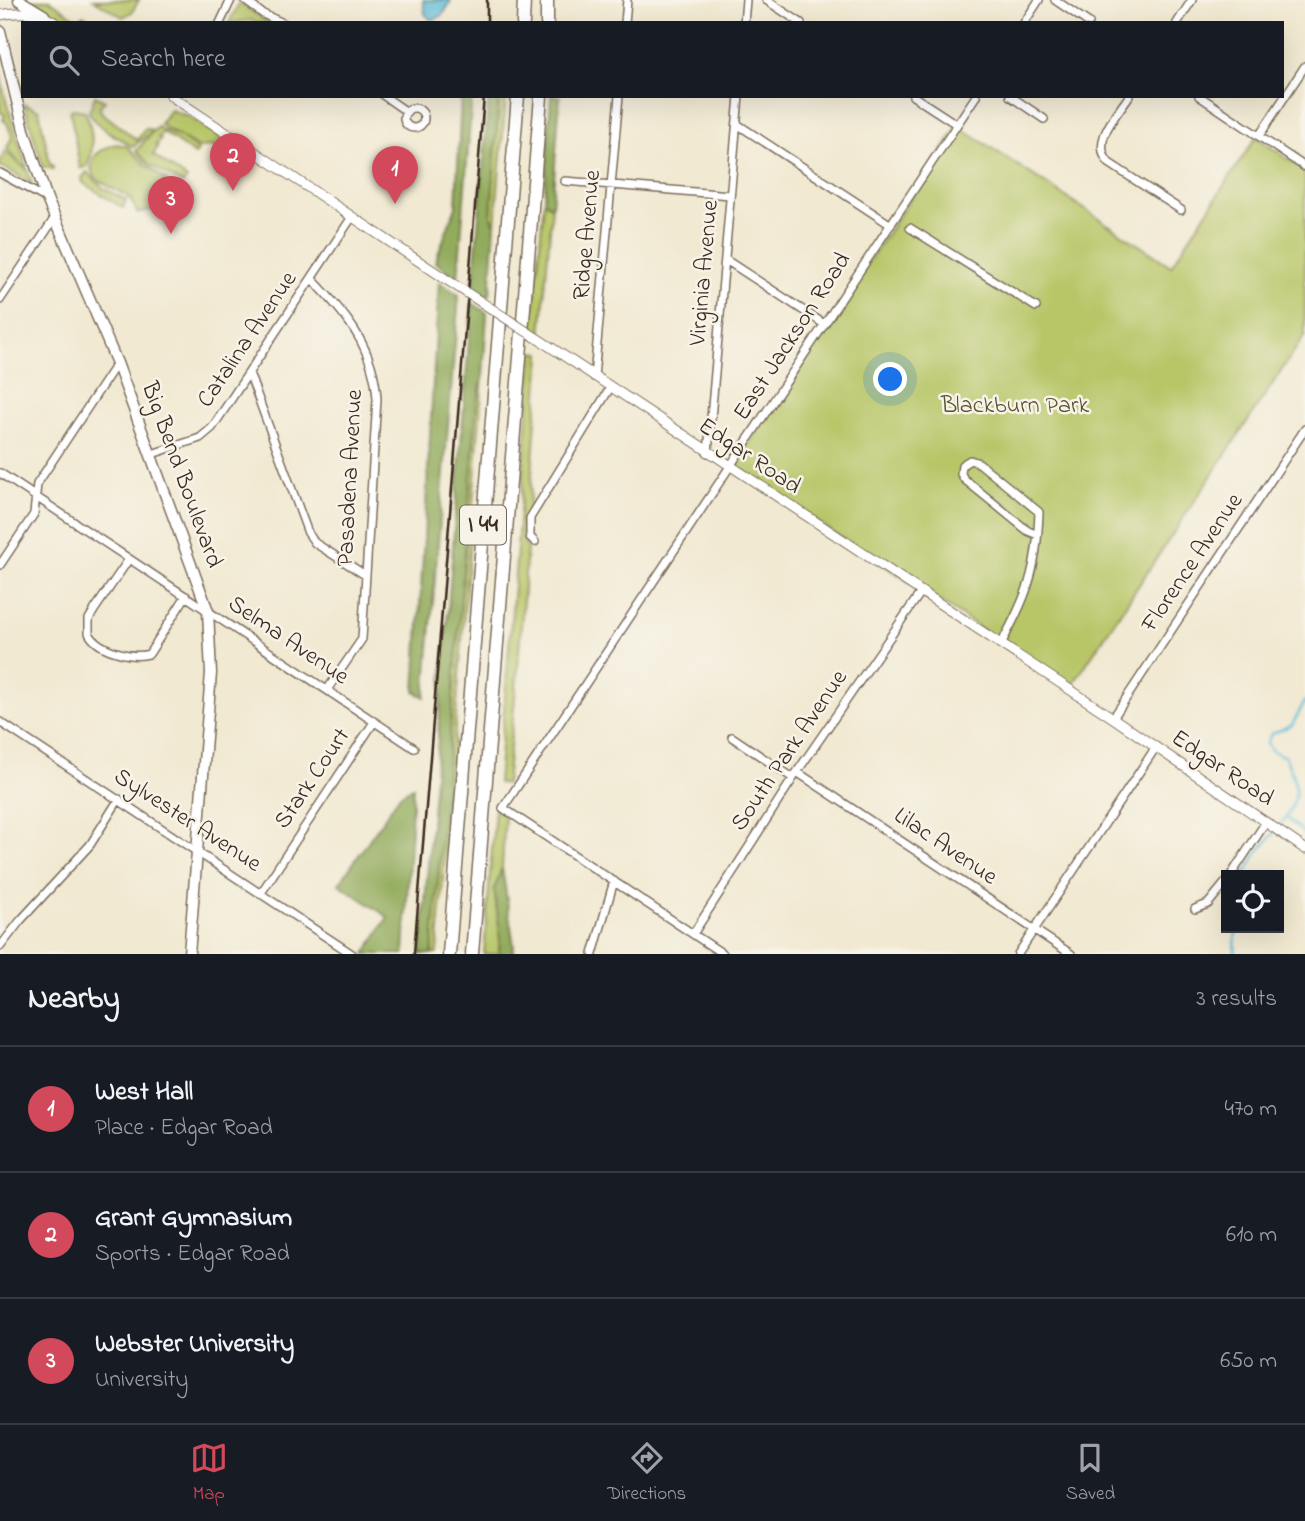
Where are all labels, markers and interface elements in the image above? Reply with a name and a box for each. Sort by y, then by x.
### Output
search box [21,21,1284,98]
icon: search [45,41,83,79]
text: Search here [101,41,226,79]
pin: 2 [210,133,256,191]
pin: 1 [372,146,418,204]
street label: Ridge Avenue [565,168,611,301]
pin: 3 [148,176,194,234]
street label: Virginia Avenue [681,198,729,348]
street label: East Jackson Road [725,246,861,428]
street label: Catalina Avenue [189,264,307,415]
your location [873,362,907,396]
street label: Big Bend Boulevard [131,376,231,573]
street label: Pasadena Avenue [329,388,373,567]
park label: Blackburn Park [940,389,1089,424]
street label: Edgar Road [691,410,808,505]
street label: Florence Avenue [1133,486,1253,640]
road number: I 44 [460,505,506,544]
street label: Selma Avenue [220,587,356,695]
street label: South Park Avenue [723,663,857,839]
street label: Stark Court [266,721,360,837]
street label: Edgar Road [1164,722,1281,817]
street label: Sylvester Avenue [106,760,268,883]
street label: Lilac Avenue [886,799,1004,895]
map controls [1221,870,1284,933]
button: locate [1221,870,1284,933]
text: Nearby [28,978,120,1022]
text: 3 results [1196,983,1277,1016]
text: West Hall [95,1074,193,1112]
text: 1 [47,1093,55,1126]
text: 470 m [1225,1093,1277,1126]
text: Place · Edgar Road [95,1112,273,1145]
text: Grant Gymnasium [95,1200,292,1238]
text: 2 [45,1219,57,1252]
text: 610 m [1226,1219,1277,1252]
text: Sports · Edgar Road [95,1238,290,1271]
text: Webster University [95,1326,294,1364]
text: 3 [46,1345,56,1378]
text: 650 m [1220,1345,1277,1378]
text: University [95,1364,188,1397]
tab: Map [190,1439,228,1508]
tab: Directions [607,1439,686,1508]
tab: Saved [1066,1439,1115,1508]

